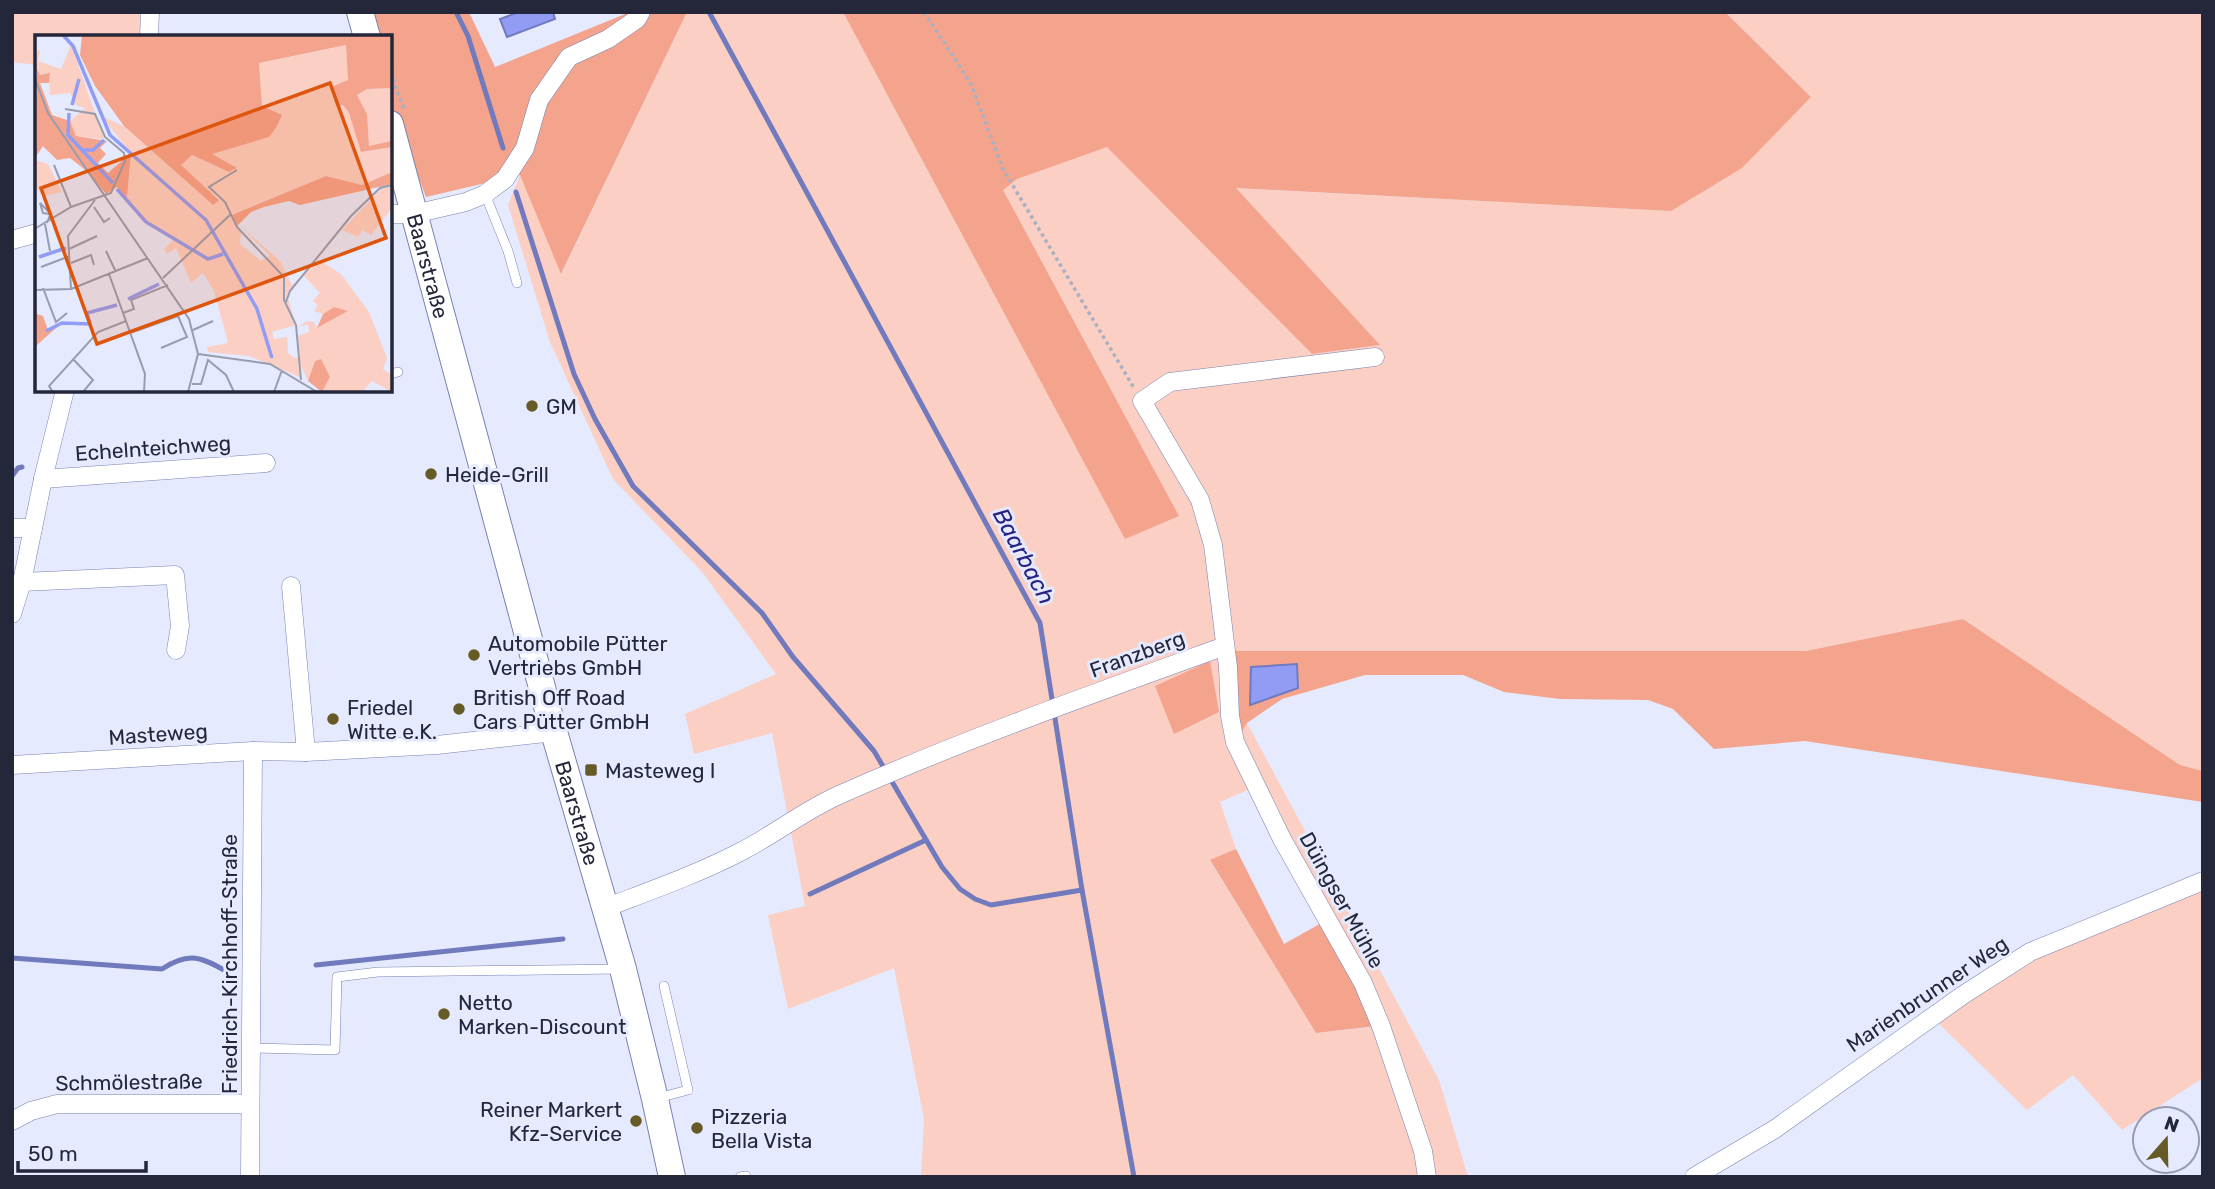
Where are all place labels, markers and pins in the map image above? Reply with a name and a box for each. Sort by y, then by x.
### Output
place label: GM [546,394,577,419]
marker: GM [524,398,540,414]
place label: Heide-Grill [445,462,549,487]
marker: Heide-Grill [423,466,439,482]
place label: Automobile Pütter Vertriebs GmbH [488,631,667,680]
marker: Automobile Pütter Vertriebs GmbH [466,647,482,663]
place label: British Off Road Cars Pütter GmbH [473,685,650,734]
place label: Friedel Witte e.K. [347,695,437,744]
marker: British Off Road Cars Pütter GmbH [451,701,467,717]
marker: Friedel Witte e.K. [325,711,341,727]
place label: Masteweg I [605,758,715,783]
marker: Masteweg I [583,762,599,778]
place label: Netto Marken-Discount [458,990,626,1039]
marker: Netto Marken-Discount [436,1006,452,1022]
place label: Reiner Markert Kfz-Service [480,1097,622,1146]
place label: Pizzeria Bella Vista [711,1104,812,1153]
marker: Reiner Markert Kfz-Service [628,1113,644,1129]
marker: Pizzeria Bella Vista [689,1120,705,1136]

